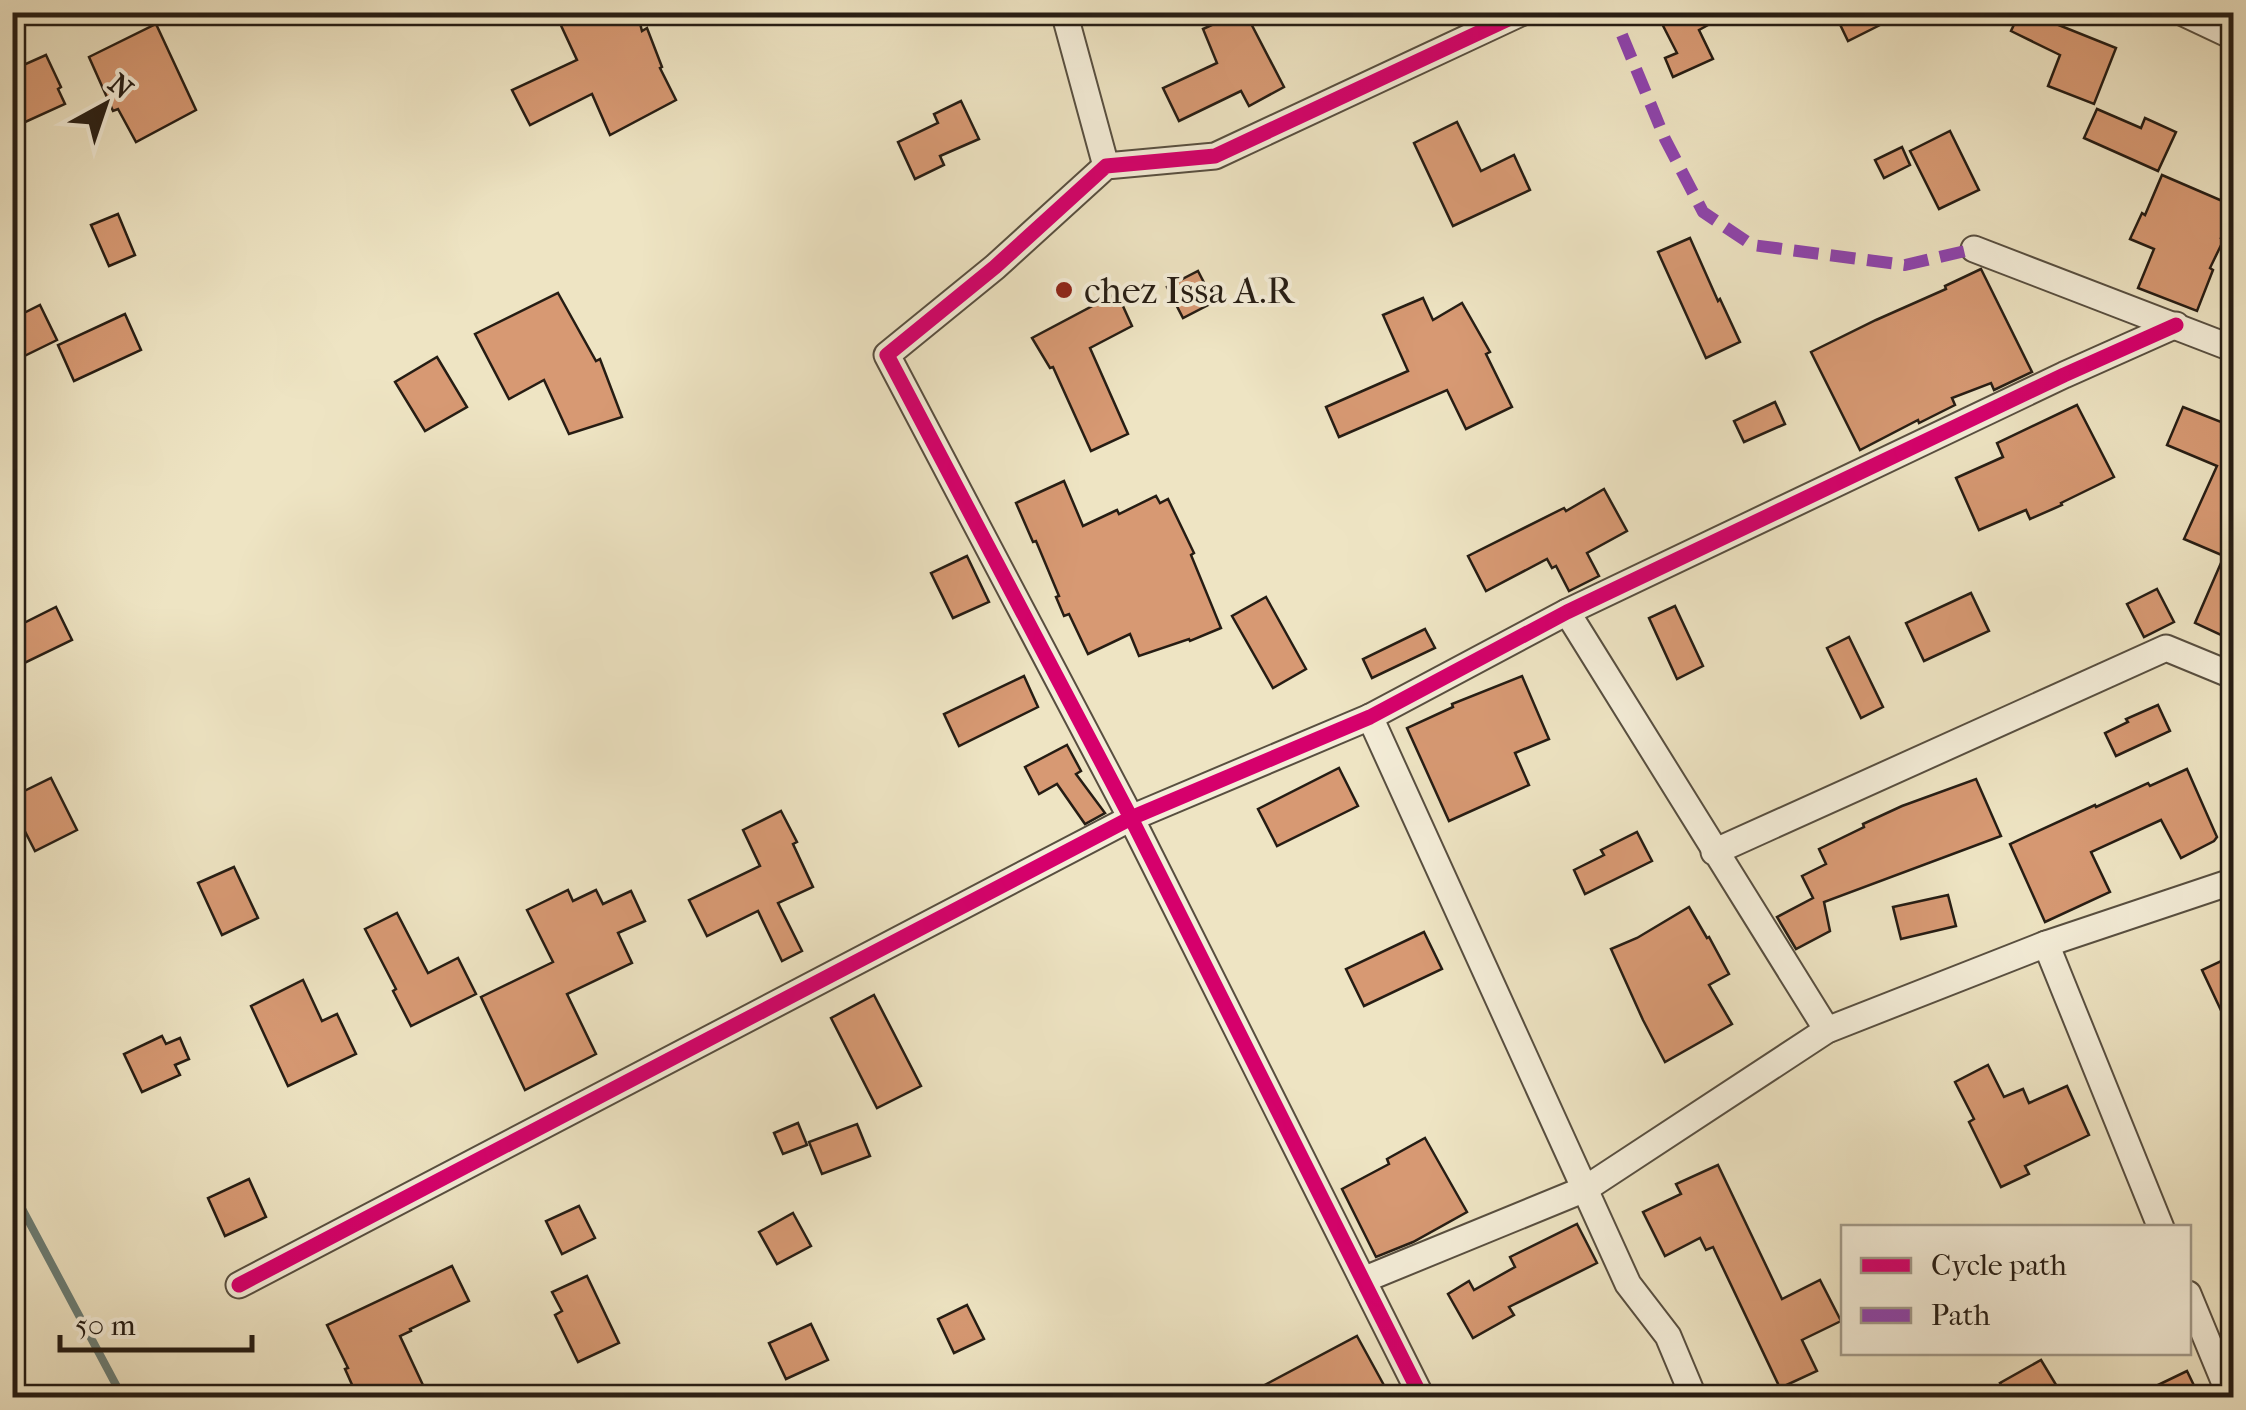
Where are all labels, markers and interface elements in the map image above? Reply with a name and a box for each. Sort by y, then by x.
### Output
north arrow [55,55,155,155]
text: N [102,67,140,106]
place label: chez Issa A.R [1084,268,1296,313]
marker: chez Issa A.R [1053,279,1075,301]
legend [1841,1225,2191,1355]
text: Cycle path [1931,1248,2067,1283]
scale bar [60,1290,252,1352]
text: Path [1931,1298,1990,1333]
text: 50 m [75,1308,136,1343]

